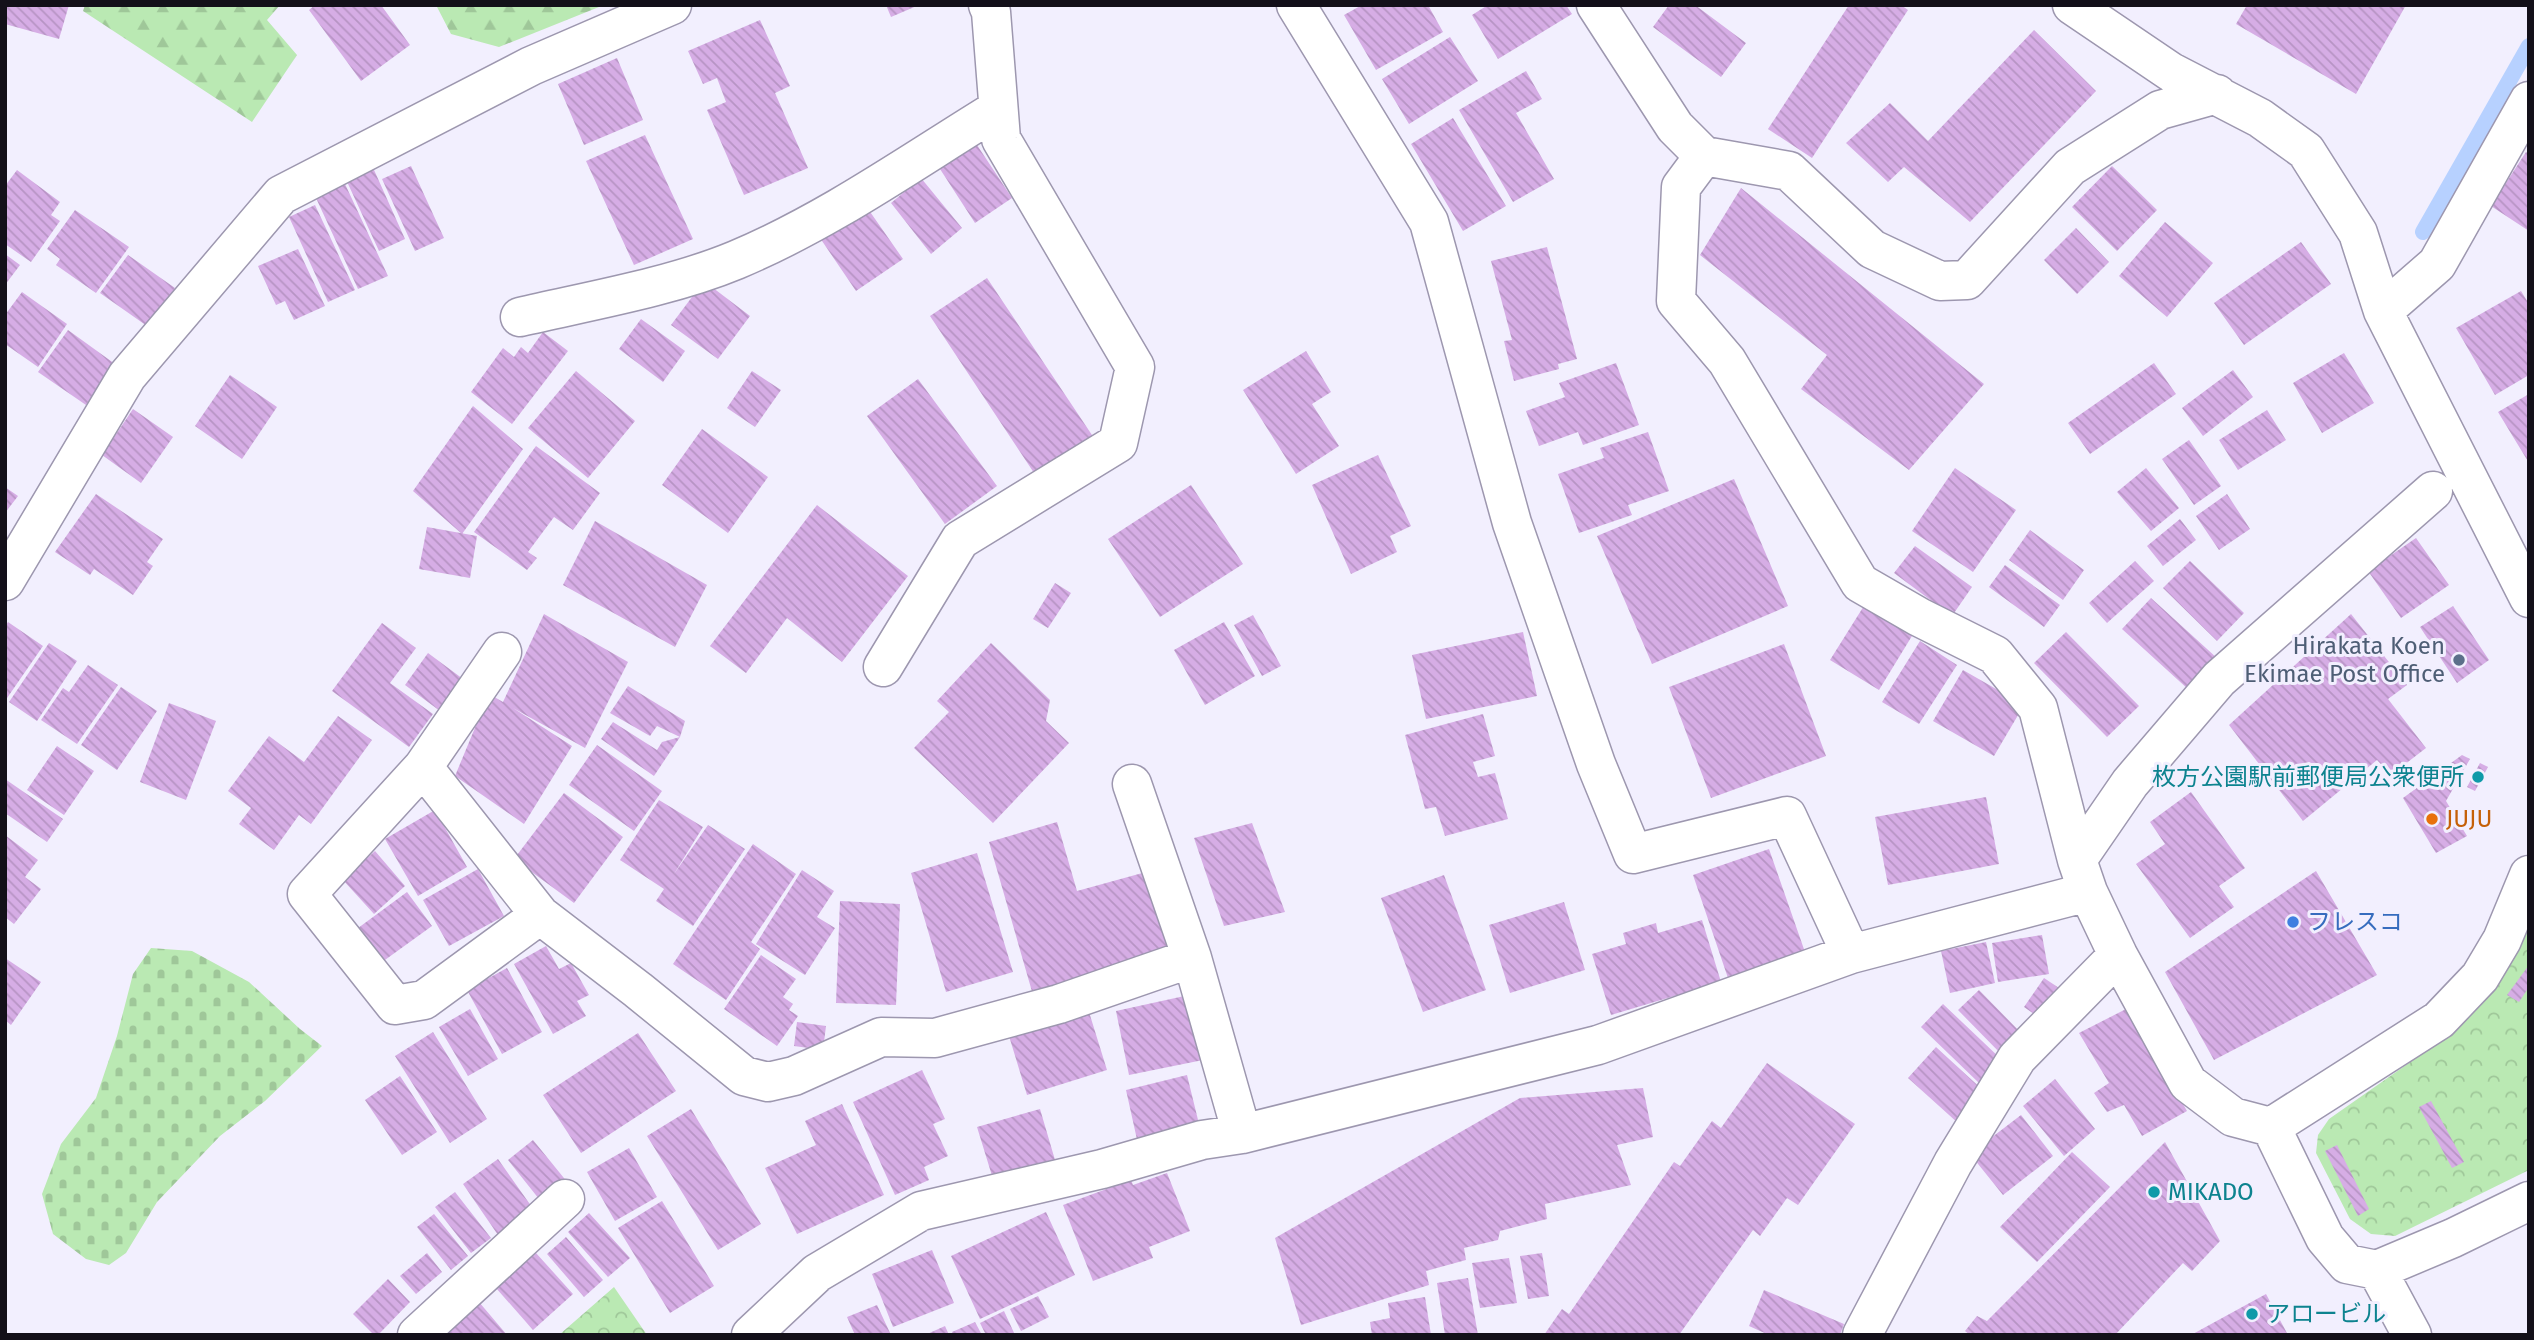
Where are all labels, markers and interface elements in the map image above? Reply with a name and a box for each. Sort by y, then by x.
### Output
place label: Hirakata Koen Ekimae Post Office [2244,632,2445,688]
marker: Hirakata Koen Ekimae Post Office [2451,652,2467,668]
place label: 枚方公園駅前郵便局公衆便所 [2152,763,2464,791]
marker: 枚方公園駅前郵便局公衆便所 [2470,769,2486,785]
place label: JUJU [2446,805,2492,833]
marker: JUJU [2424,811,2440,827]
place label: フレスコ [2307,908,2403,936]
marker: フレスコ [2285,914,2301,930]
place label: MIKADO [2168,1178,2254,1206]
marker: MIKADO [2146,1184,2162,1200]
place label: アロービル [2266,1300,2386,1328]
marker: アロービル [2244,1306,2260,1322]

